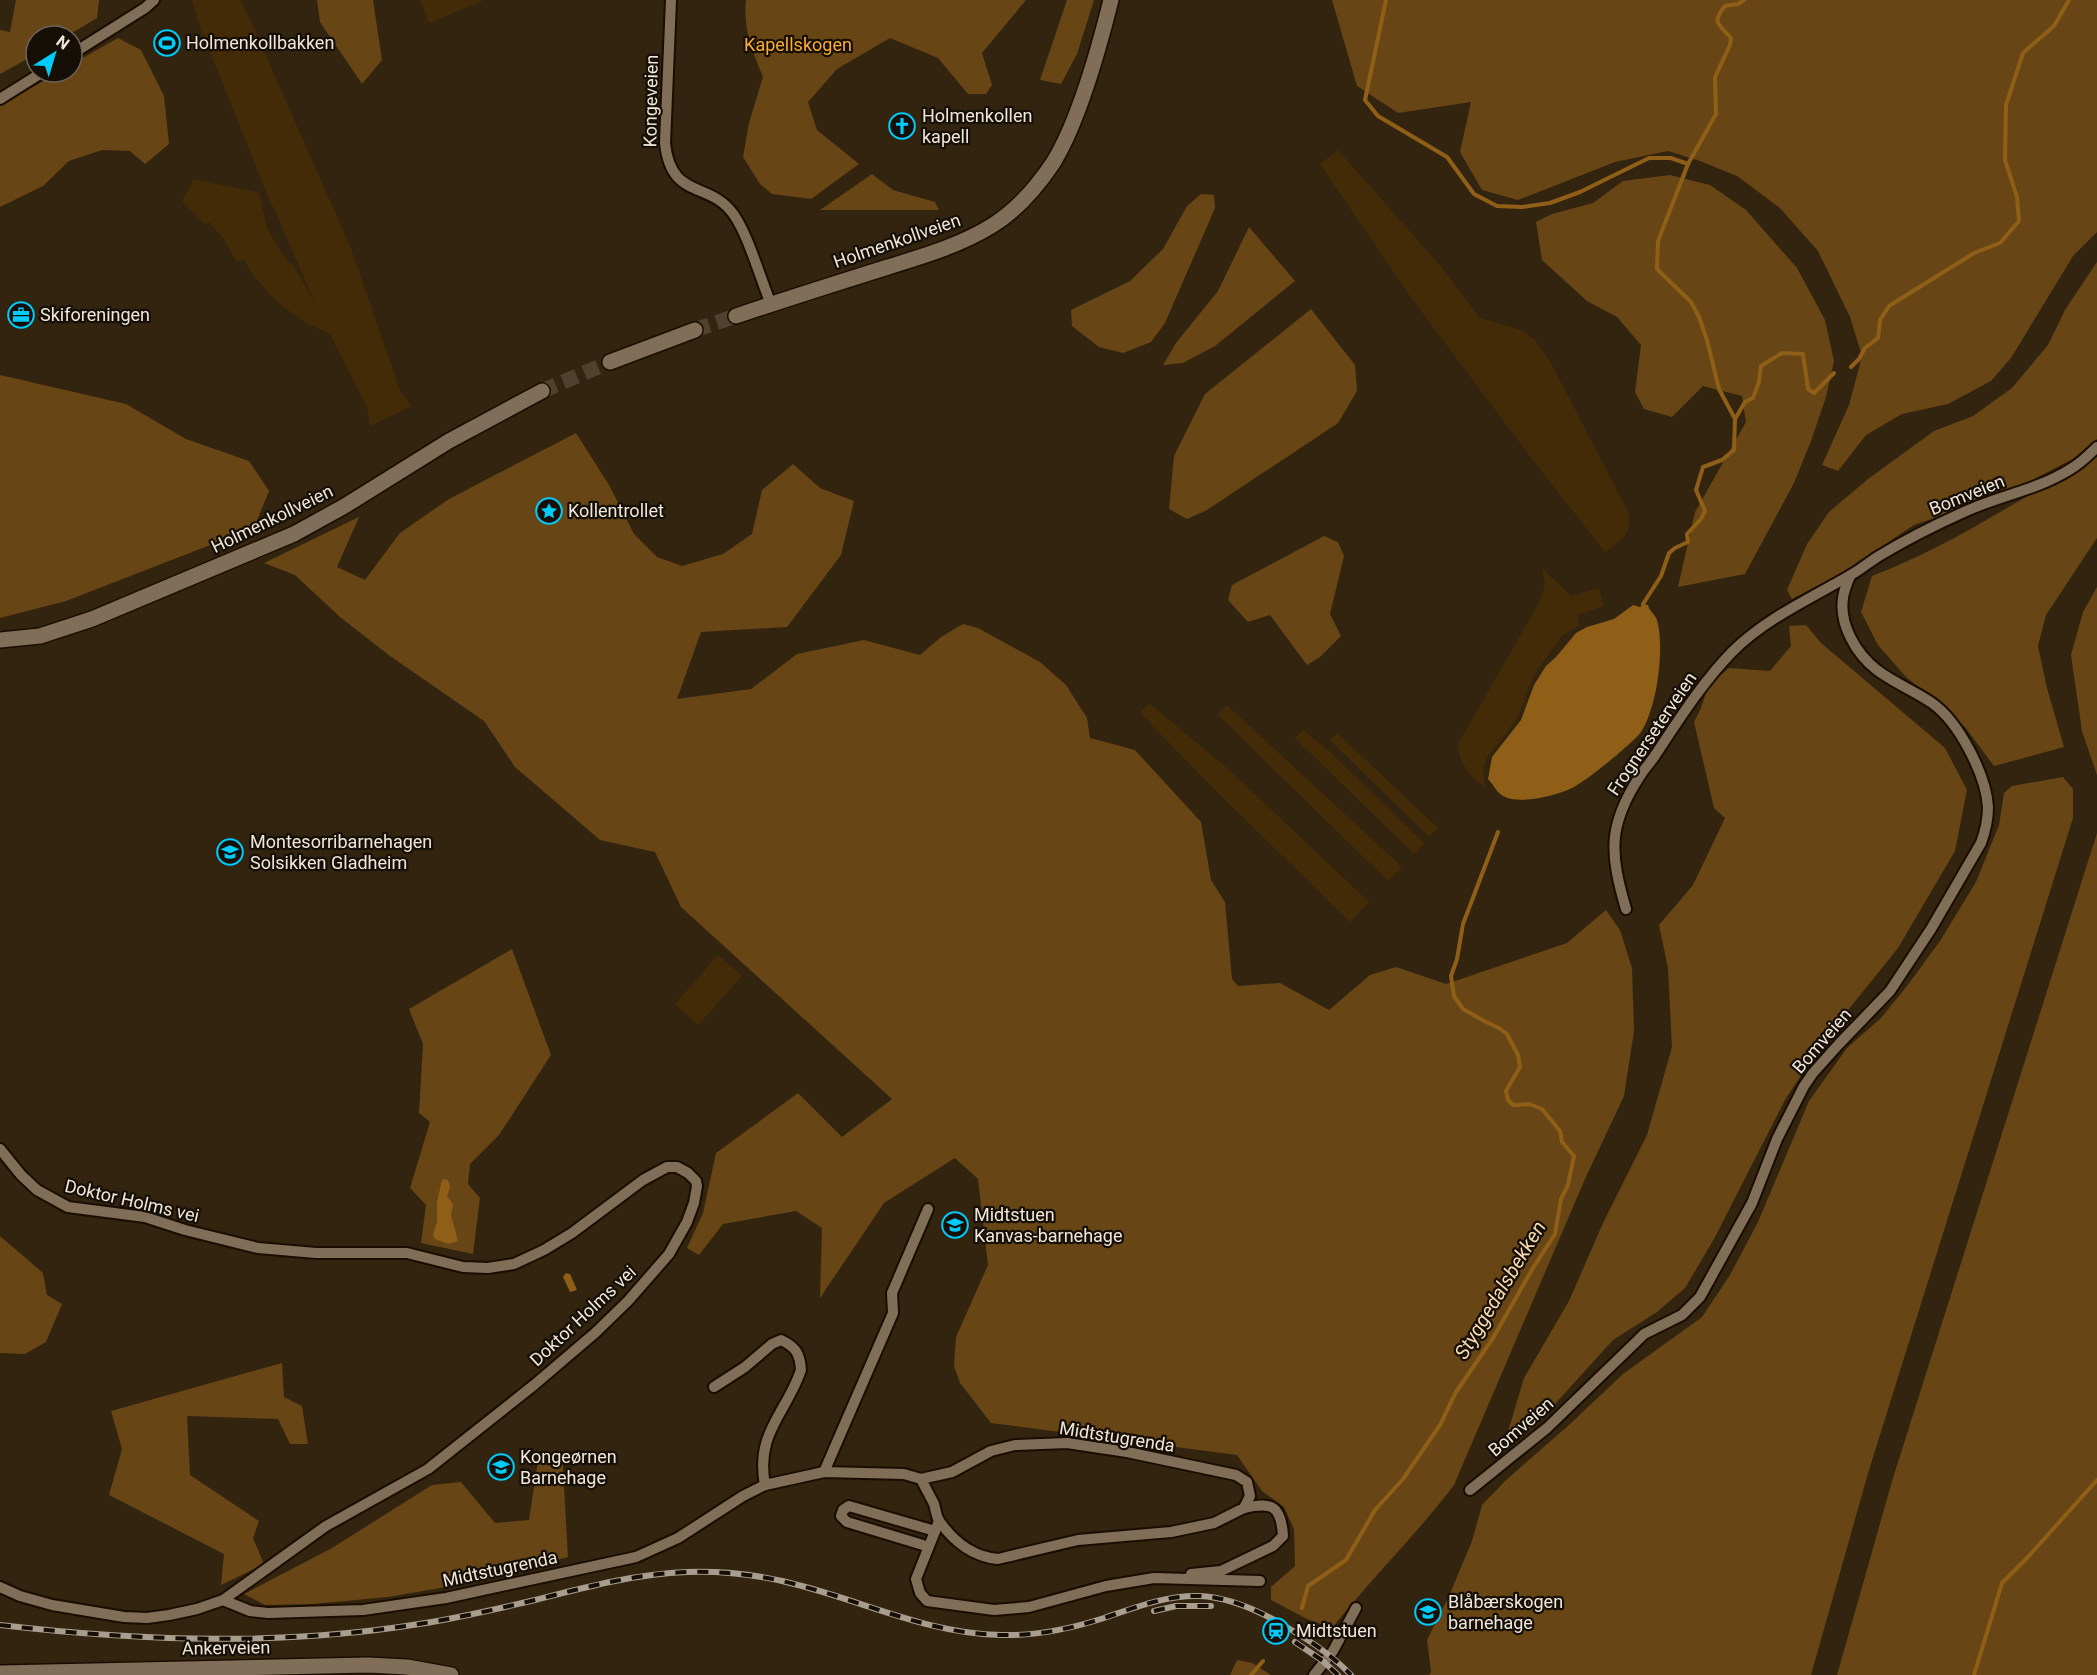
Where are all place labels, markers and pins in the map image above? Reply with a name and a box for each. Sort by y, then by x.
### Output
sports icon: Holmenkollbakken [152,28,182,58]
place label: Holmenkollbakken [186,32,334,53]
place label: Holmenkollen kapell [922,105,1032,147]
church icon: Holmenkollen kapell [887,111,917,141]
office icon: Skiforeningen [6,300,36,330]
place label: Skiforeningen [40,304,150,325]
place icon: Kollentrollet [534,496,564,526]
place label: Kollentrollet [568,500,664,521]
place label: Montesorribarnehagen Solsikken Gladheim [250,831,432,873]
school or university icon: Montesorribarnehagen Solsikken Gladheim [215,837,245,867]
place label: Midtstuen Kanvas-barnehage [974,1204,1123,1246]
school or university icon: Midtstuen Kanvas-barnehage [940,1210,970,1240]
place label: Kongeørnen Barnehage [520,1446,617,1488]
school or university icon: Kongeørnen Barnehage [486,1452,516,1482]
place label: Blåbærskogen barnehage [1448,1591,1563,1633]
school or university icon: Blåbærskogen barnehage [1413,1597,1443,1627]
station icon: Midtstuen [1261,1616,1291,1646]
place label: Midtstuen [1296,1620,1377,1641]

